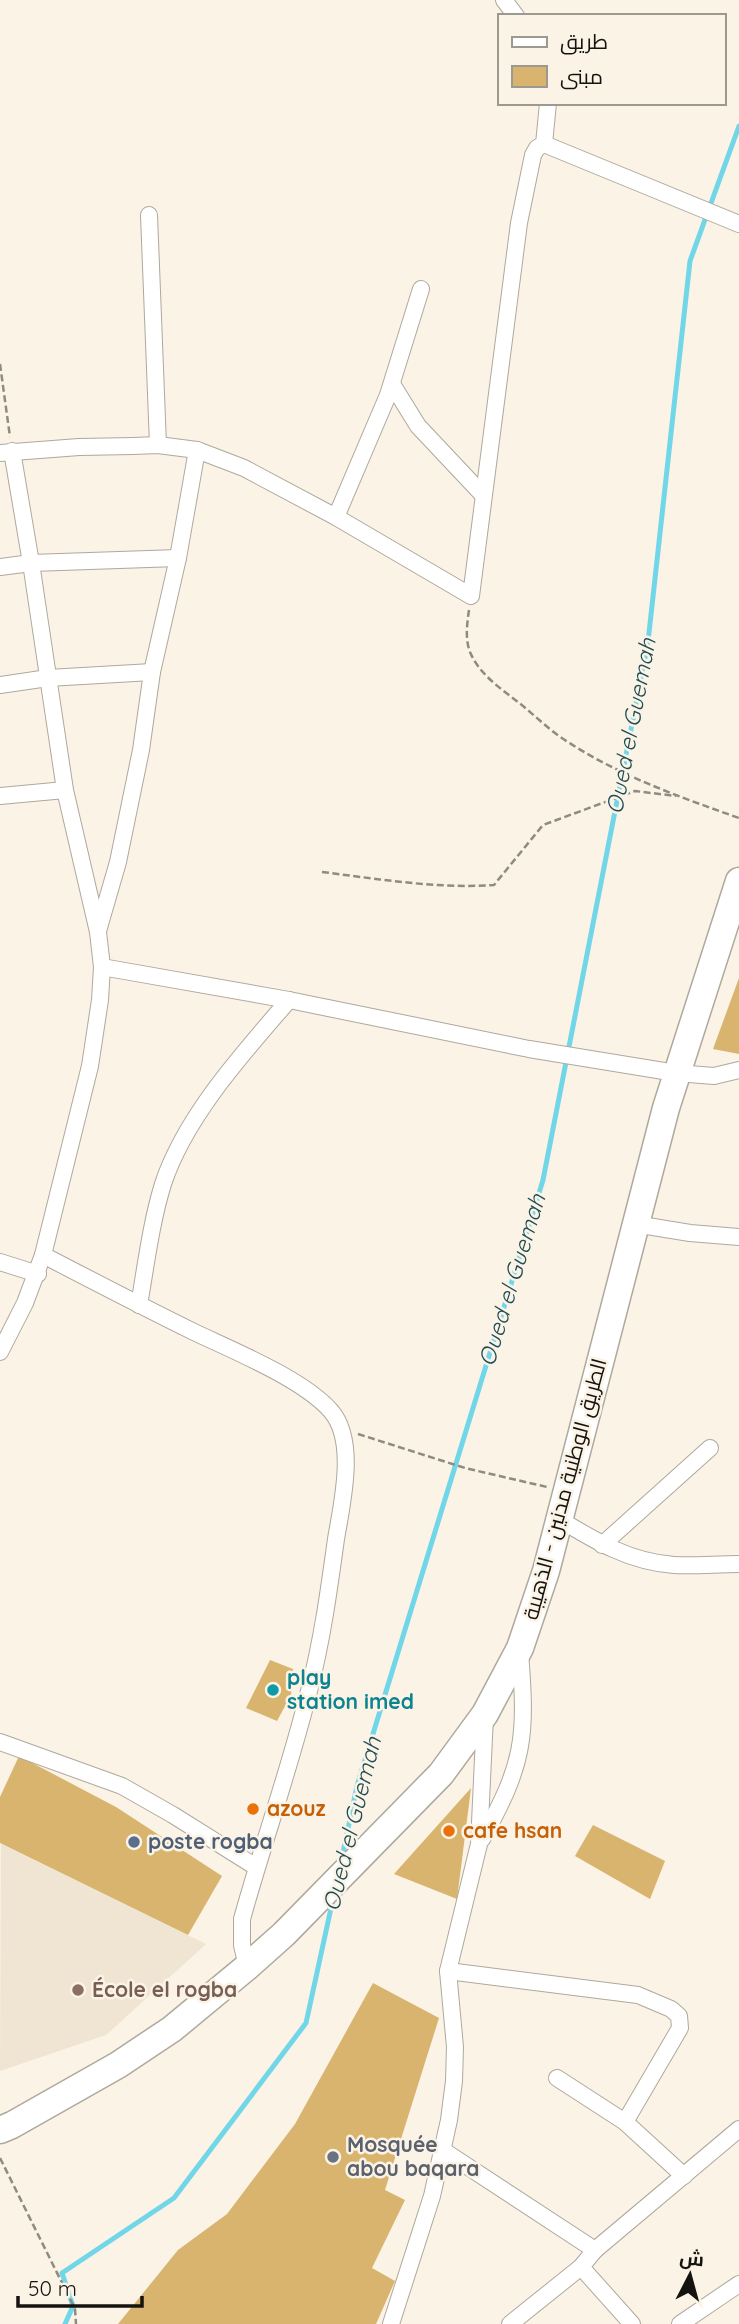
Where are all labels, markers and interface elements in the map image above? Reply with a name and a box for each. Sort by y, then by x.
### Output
legend [498,14,725,105]
text: طريق [560,28,608,55]
text: مبنى [560,63,603,90]
water label: Oued el Guemah [599,635,662,816]
water label: Oued el Guemah [472,1189,552,1369]
street label: الطريق الوطنية مدنين - الذهيبة [517,1355,612,1622]
place label: play station imed [287,1664,414,1714]
marker: play station imed [265,1682,281,1698]
water label: Oued el Guemah [316,1733,387,1914]
place label: azouz [267,1795,326,1821]
marker: azouz [245,1801,261,1817]
place label: cafe hsan [463,1817,562,1843]
marker: cafe hsan [441,1823,457,1839]
place label: poste rogba [148,1828,273,1854]
marker: poste rogba [126,1834,142,1850]
place label: École el rogba [92,1976,237,2002]
marker: École el rogba [70,1982,86,1998]
place label: Mosquée abou baqara [347,2131,480,2181]
marker: Mosquée abou baqara [325,2149,341,2165]
north arrow [655,2240,725,2310]
text: ش [678,2245,705,2271]
scale bar [18,2264,142,2308]
text: 50 m [28,2275,77,2301]

